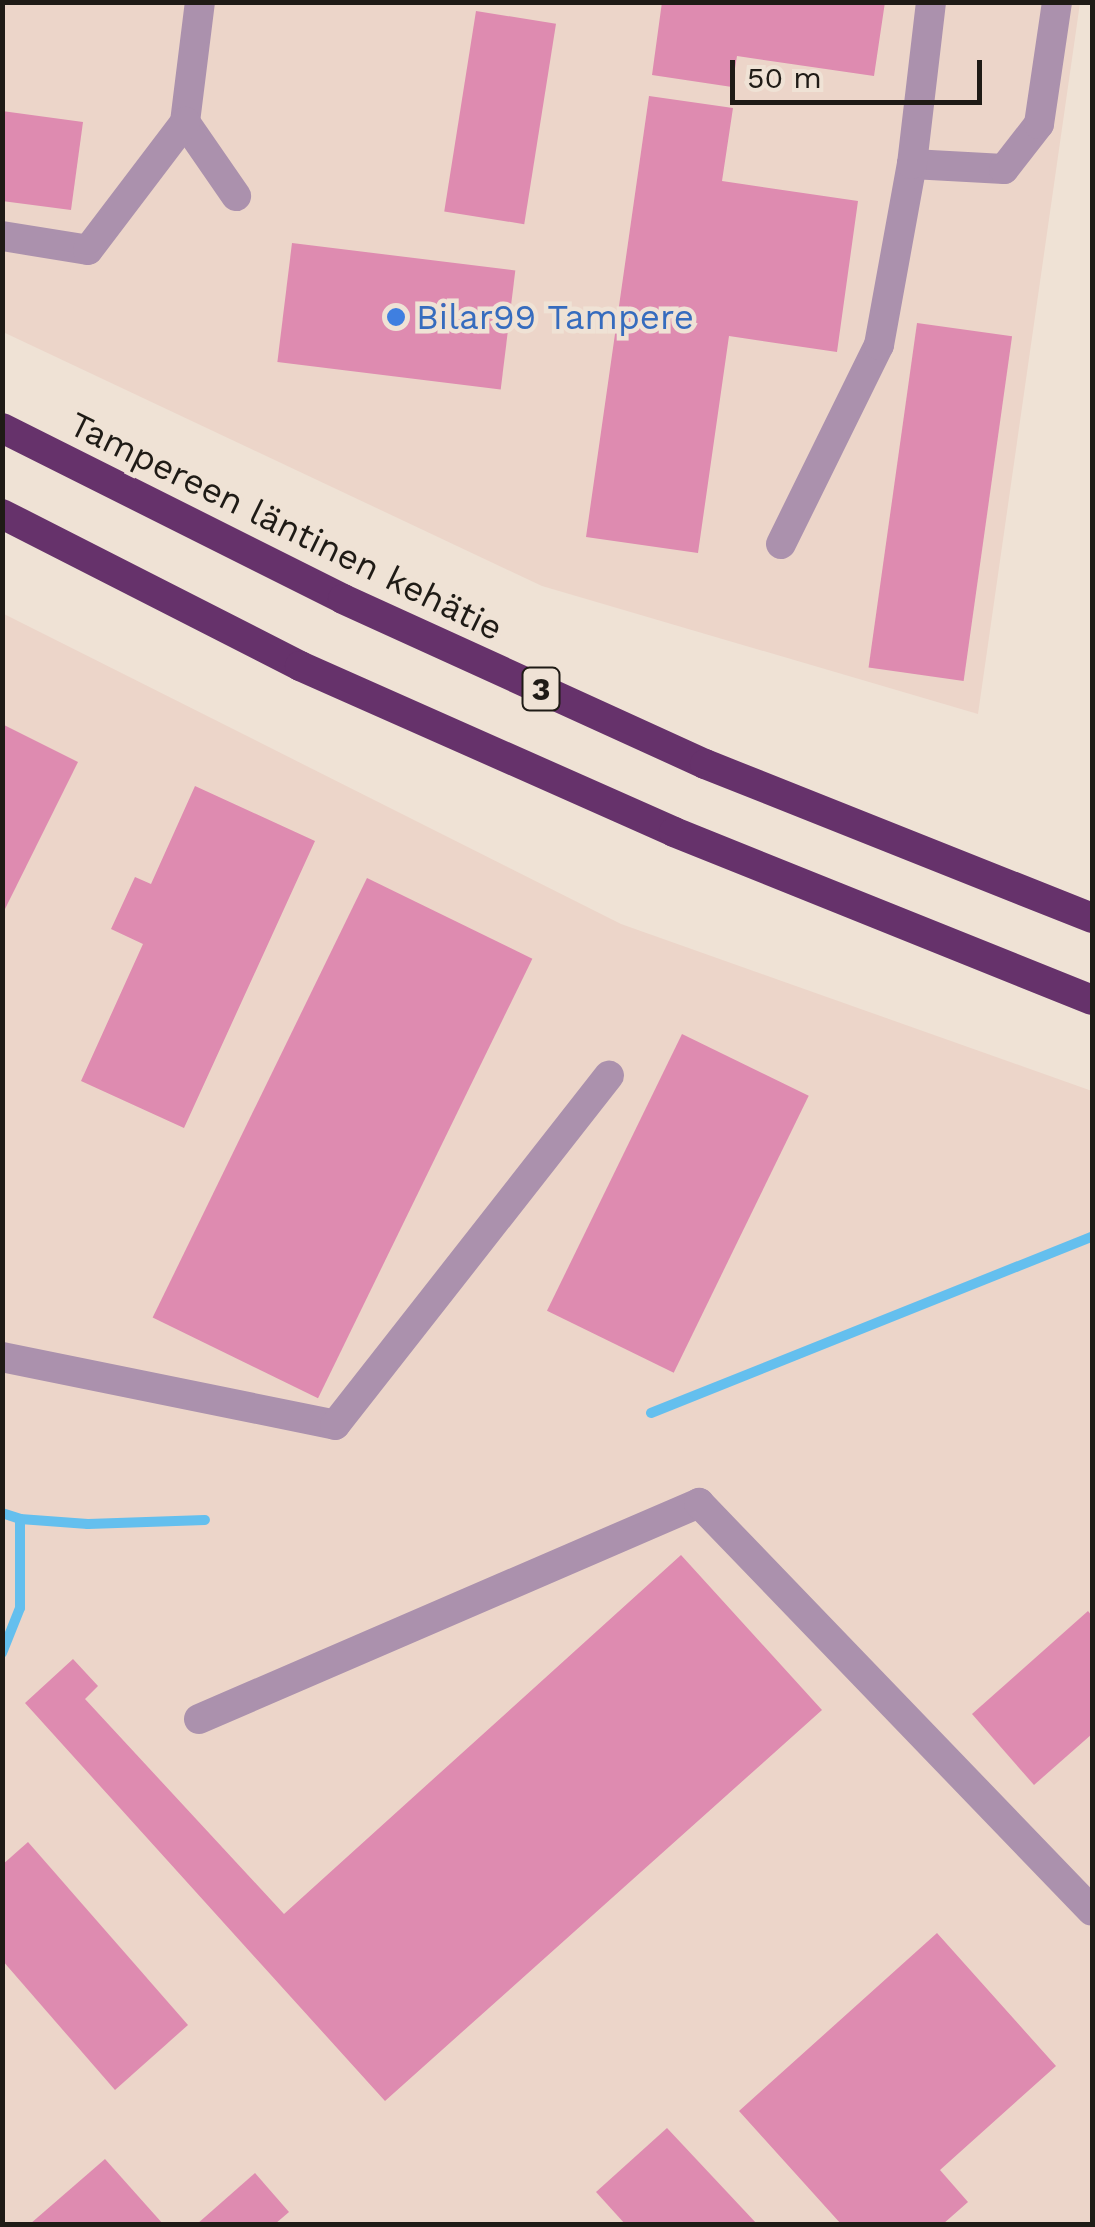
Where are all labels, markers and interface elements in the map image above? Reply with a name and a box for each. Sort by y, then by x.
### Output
scale bar [735,40,988,102]
text: 50 m [747,60,822,95]
place label: Bilar99 Tampere [416,296,695,338]
marker: Bilar99 Tampere [385,306,407,328]
street label: Tampereen läntinen kehätie [63,403,509,649]
road number: 3 [521,662,561,716]

